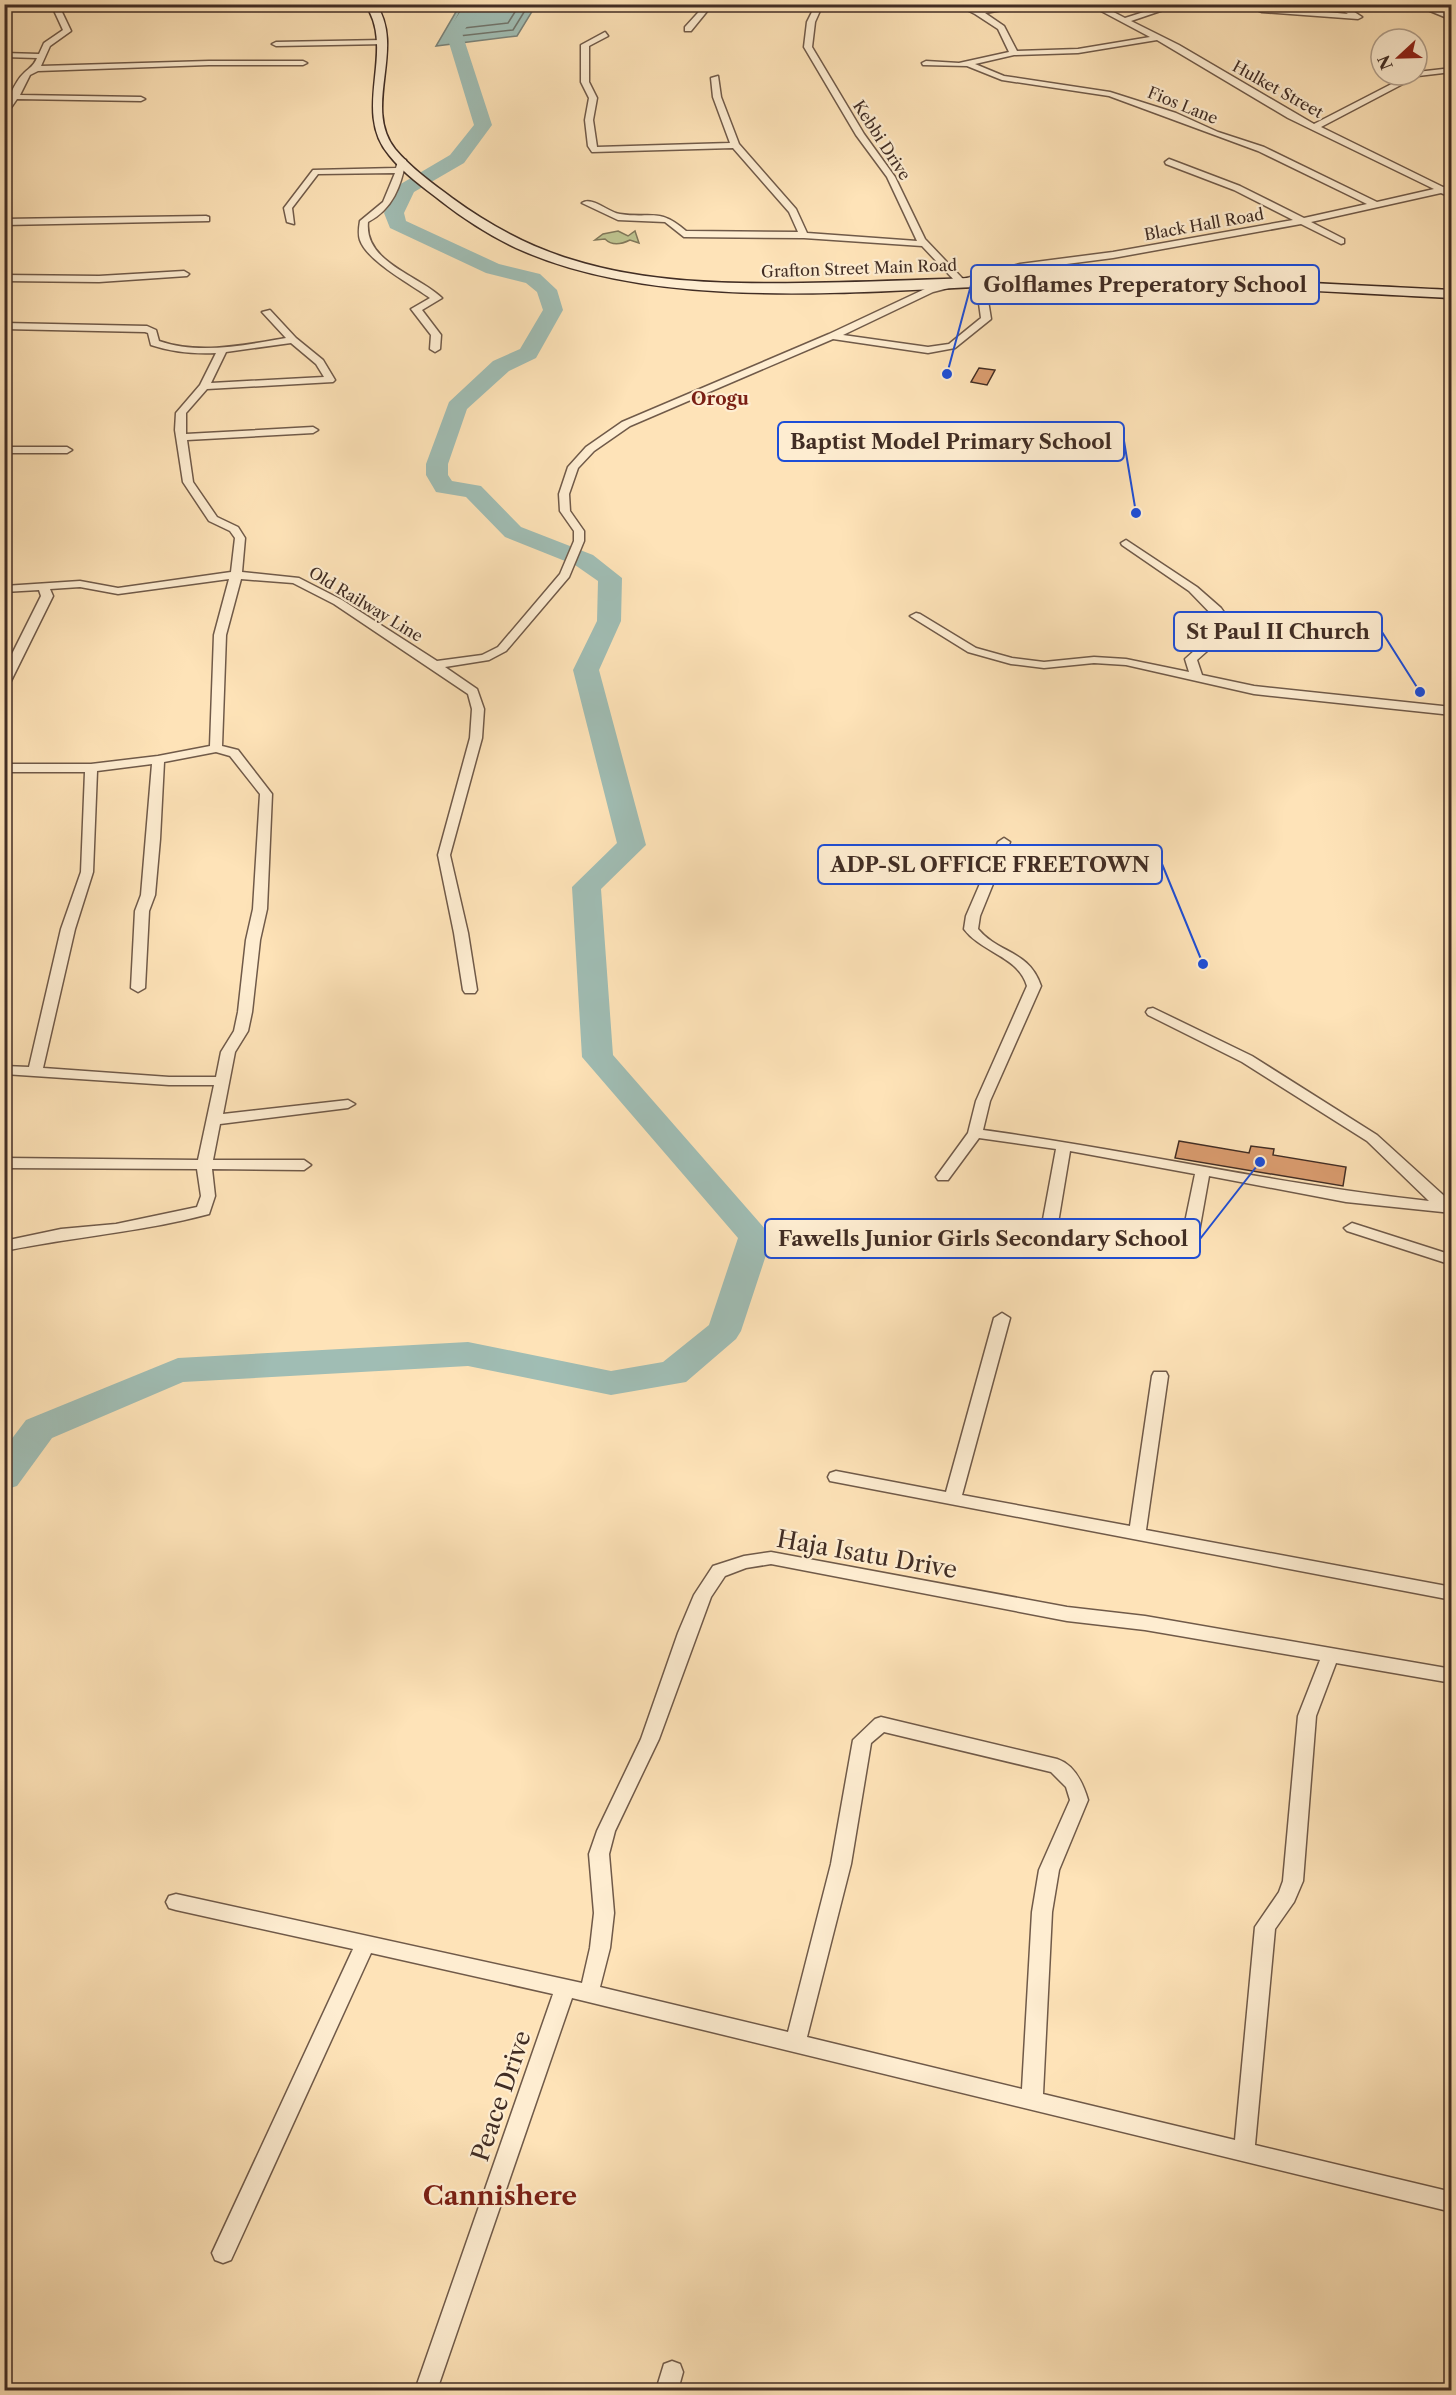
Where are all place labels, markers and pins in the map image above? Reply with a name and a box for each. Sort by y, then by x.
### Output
callout: Golflames Preperatory School [971,265,1319,304]
callout: Baptist Model Primary School [778,422,1124,461]
callout: St Paul II Church [1174,612,1382,651]
callout: ADP-SL OFFICE FREETOWN [818,845,1162,884]
callout: Fawells Junior Girls Secondary School [765,1219,1200,1258]

